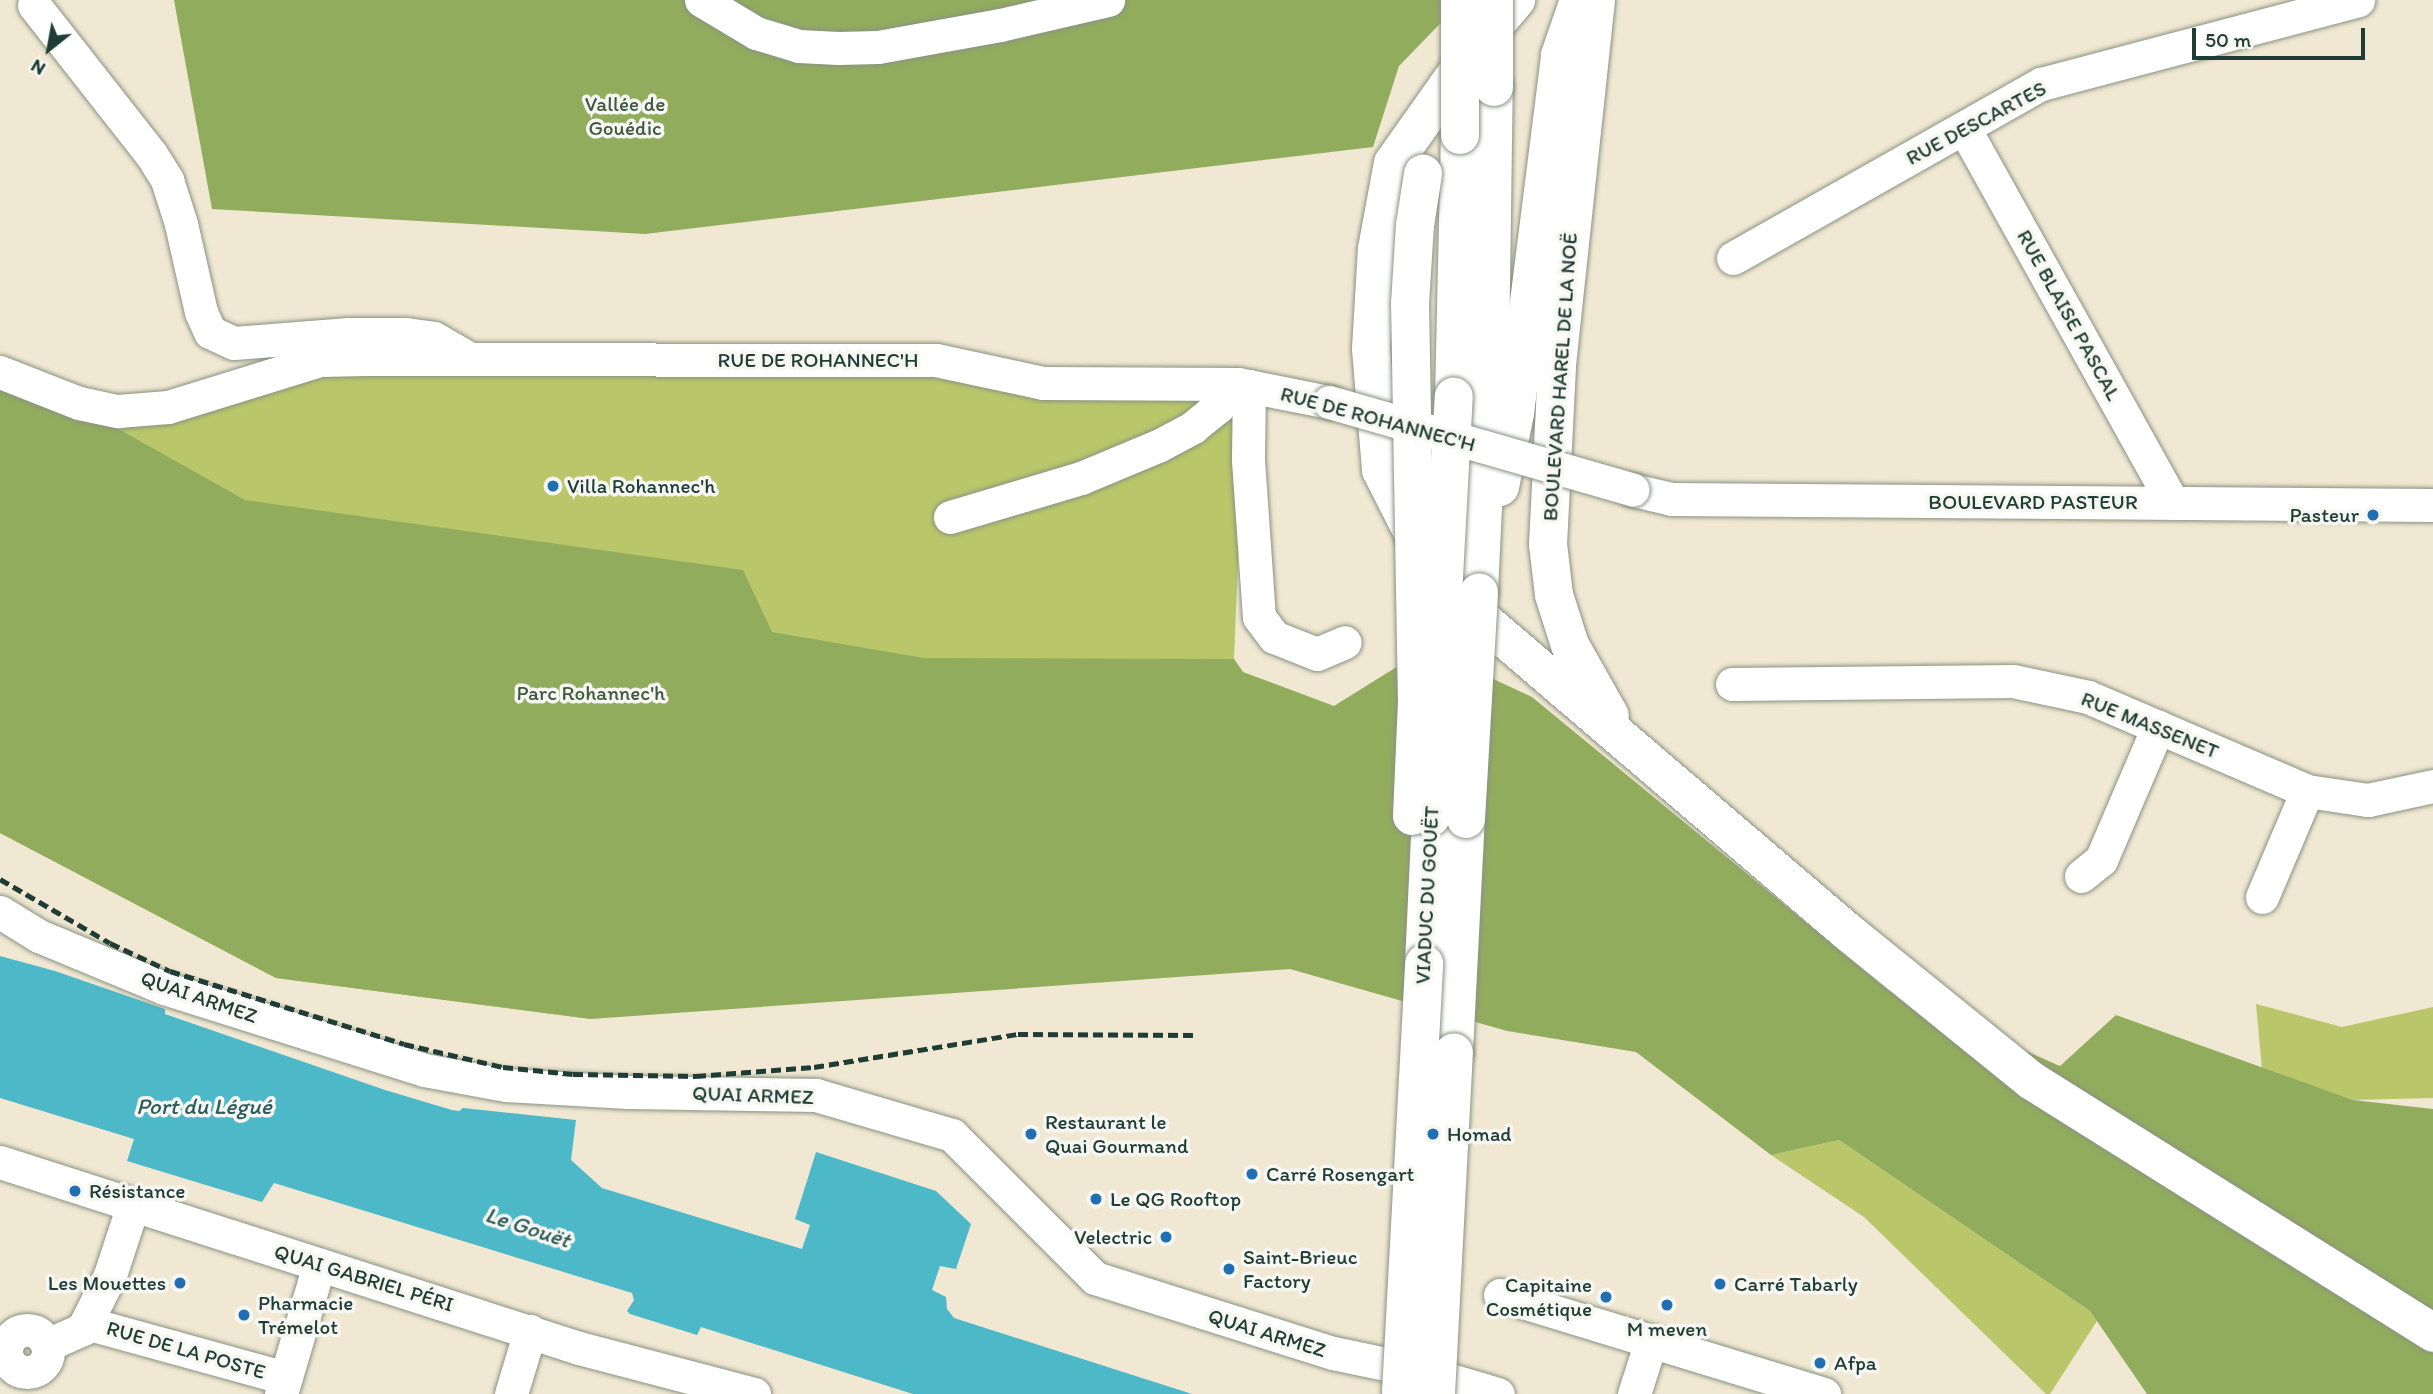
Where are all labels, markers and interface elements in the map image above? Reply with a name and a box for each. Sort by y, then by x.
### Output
north arrow [14,14,84,84]
scale bar [2195,14,2368,58]
text: 50 m [2205,27,2251,52]
text: N [27,54,49,81]
street label: RUE DESCARTES [1902,75,2050,171]
park label: Vallée de Gouédic [585,91,665,141]
street label: RUE BLAISE PASCAL [2012,226,2126,404]
street label: BOULEVARD HAREL DE LA NOË [1537,232,1583,522]
street label: RUE DE ROHANNEC'H [717,347,919,373]
street label: RUE DE ROHANNEC'H [1278,381,1478,457]
place label: Villa Rohannec'h [567,473,714,499]
marker: Villa Rohannec'h [545,478,561,494]
street label: BOULEVARD PASTEUR [1929,489,2137,515]
place label: Pasteur [2290,502,2359,528]
marker: Pasteur [2365,507,2381,523]
park label: Parc Rohannec'h [517,680,665,706]
street label: RUE MASSENET [2078,686,2222,764]
street label: VIADUC DU GOUËT [1410,805,1444,985]
street label: QUAI ARMEZ [137,965,261,1029]
street label: QUAI ARMEZ [692,1080,814,1110]
water label: Port du Légué [136,1092,272,1120]
place label: Restaurant le Quai Gourmand [1045,1109,1189,1159]
place label: Homad [1447,1121,1512,1147]
marker: Restaurant le Quai Gourmand [1023,1126,1039,1142]
marker: Homad [1425,1126,1441,1142]
place label: Carré Rosengart [1266,1161,1413,1187]
marker: Carré Rosengart [1244,1166,1260,1182]
place label: Résistance [89,1178,185,1204]
marker: Résistance [67,1183,83,1199]
place label: Le QG Rooftop [1110,1186,1241,1212]
marker: Le QG Rooftop [1088,1191,1104,1207]
water label: Le Gouët [482,1200,574,1254]
place label: Velectric [1074,1224,1152,1250]
marker: Velectric [1158,1229,1174,1245]
street label: QUAI GABRIEL PÉRI [271,1239,457,1317]
place label: Saint-Brieuc Factory [1243,1244,1358,1294]
marker: Saint-Brieuc Factory [1221,1261,1237,1277]
place label: Les Mouettes [48,1270,166,1296]
place label: Carré Tabarly [1734,1271,1855,1297]
place label: Capitaine Cosmétique [1486,1272,1592,1322]
marker: Les Mouettes [172,1275,188,1291]
marker: Carré Tabarly [1712,1276,1728,1292]
marker: Capitaine Cosmétique [1598,1289,1614,1305]
place label: Pharmacie Trémelot [258,1290,353,1340]
marker: M meven [1659,1297,1675,1313]
street label: QUAI ARMEZ [1205,1303,1329,1363]
marker: Pharmacie Trémelot [236,1307,252,1323]
street label: RUE DE LA POSTE [103,1315,269,1385]
place label: M meven [1627,1316,1707,1342]
place label: Afpa [1834,1350,1877,1376]
marker: Afpa [1812,1355,1828,1371]

